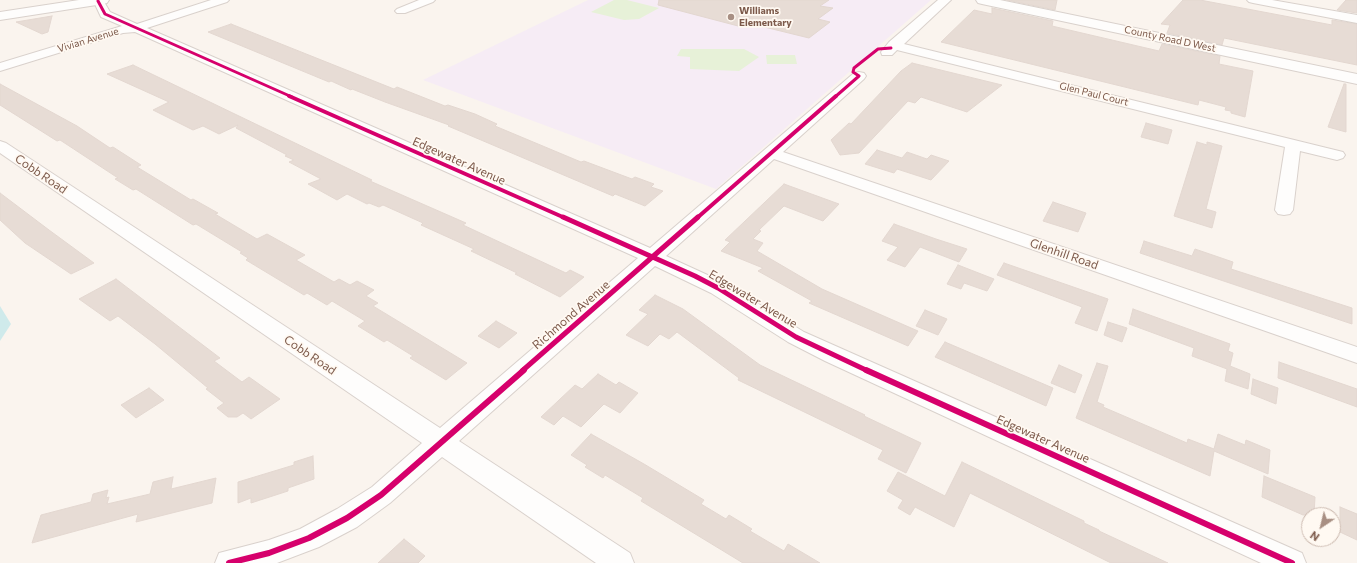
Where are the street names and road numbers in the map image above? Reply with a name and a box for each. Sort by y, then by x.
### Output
street label: County Road D West [1123,23,1217,55]
street label: Vivian Avenue [56,25,120,55]
street label: Glen Paul Court [1058,80,1130,108]
street label: Edgewater Avenue [410,134,508,188]
street label: Cobb Road [12,151,70,197]
street label: Glenhill Road [1028,236,1100,272]
street label: Edgewater Avenue [706,267,800,331]
street label: Richmond Avenue [529,278,613,352]
street label: Cobb Road [281,332,339,378]
street label: Edgewater Avenue [994,412,1092,466]

